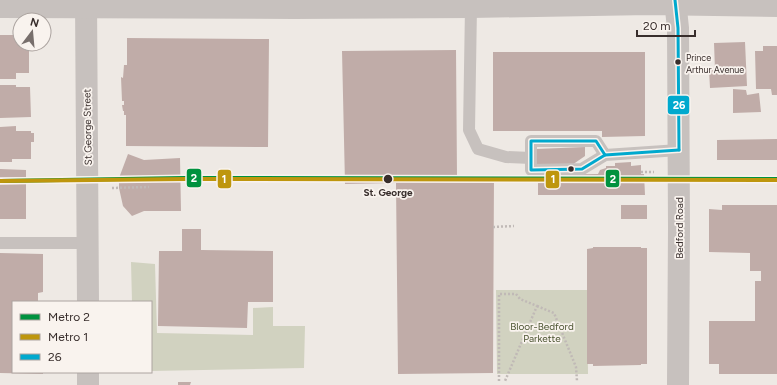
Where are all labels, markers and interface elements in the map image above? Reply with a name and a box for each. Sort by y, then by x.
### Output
north arrow [12,12,52,52]
scale bar [637,12,695,38]
text: N [29,15,41,30]
text: 20 m [643,19,671,33]
place label: Prince Arthur Avenue [686,52,744,75]
marker: Prince Arthur Avenue [673,57,683,67]
street label: St George Street [80,88,95,165]
line badge: 26 [667,95,690,115]
text: 26 [673,99,686,112]
unlabelled marker [566,164,576,174]
line badge: 2 [186,168,202,188]
line badge: 1 [217,169,232,189]
line badge: 2 [605,169,620,188]
line badge: 1 [545,170,560,189]
text: 2 [191,172,197,185]
text: 1 [222,173,226,186]
marker: St. George [382,173,394,185]
text: 1 [551,173,555,186]
text: 2 [610,173,616,186]
place label: St. George [363,186,413,199]
street label: Bedford Road [673,197,686,259]
legend [12,301,152,373]
text: Metro 2 [48,310,90,324]
park label: Bloor-Bedford Parkette [510,320,574,345]
text: Metro 1 [48,330,88,344]
text: 26 [48,350,62,364]

